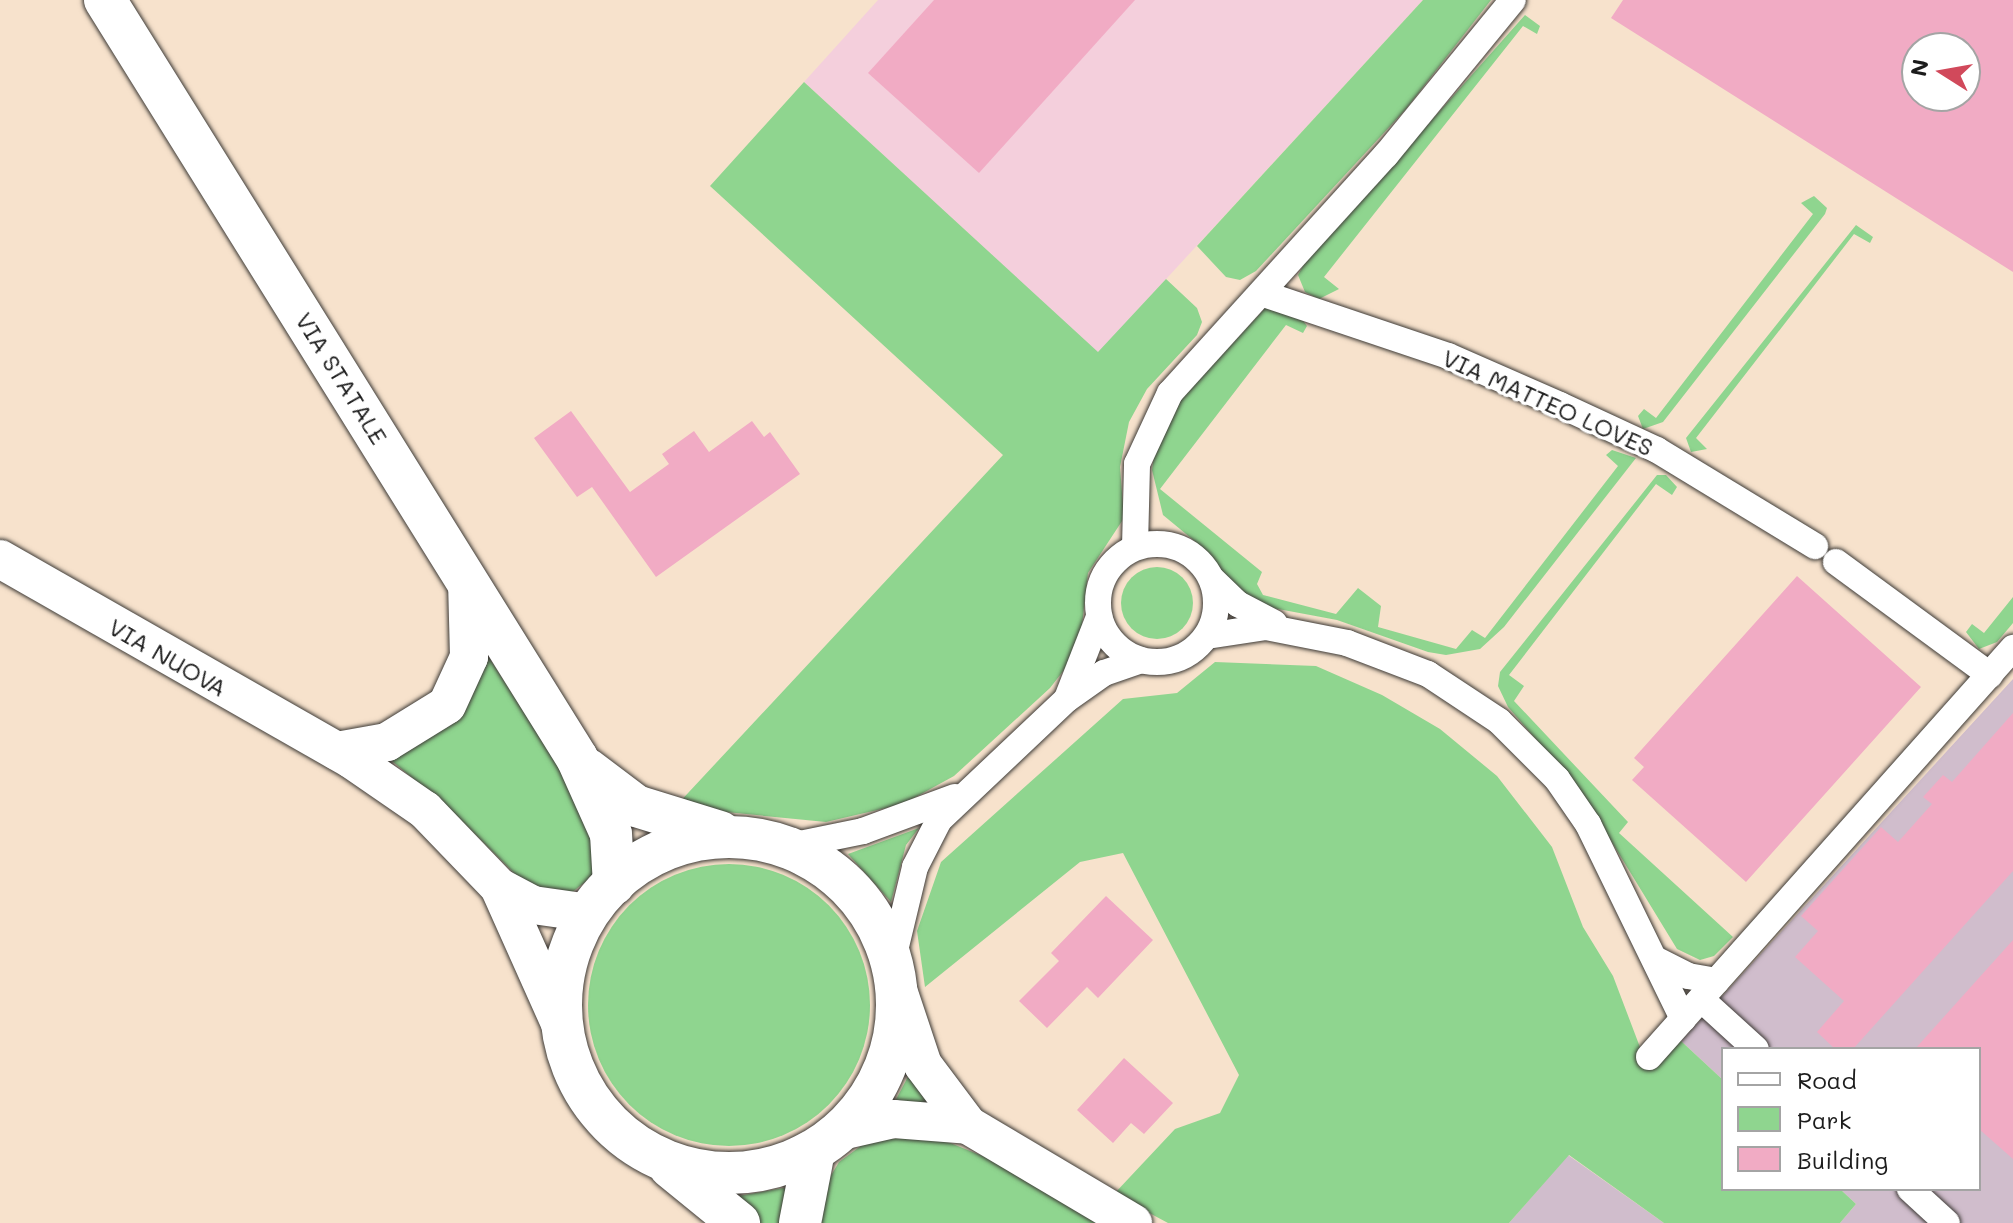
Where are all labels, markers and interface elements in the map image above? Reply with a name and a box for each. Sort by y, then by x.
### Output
north arrow [1901,32,1981,112]
text: N [1903,57,1935,79]
street label: VIA STATALE [290,307,394,449]
street label: VIA MATTEO LOVES [1438,343,1658,461]
street label: VIA NUOVA [104,612,232,702]
legend [1721,1047,1981,1191]
text: Road [1797,1064,1857,1095]
text: Park [1797,1104,1851,1135]
text: Building [1797,1144,1888,1175]

